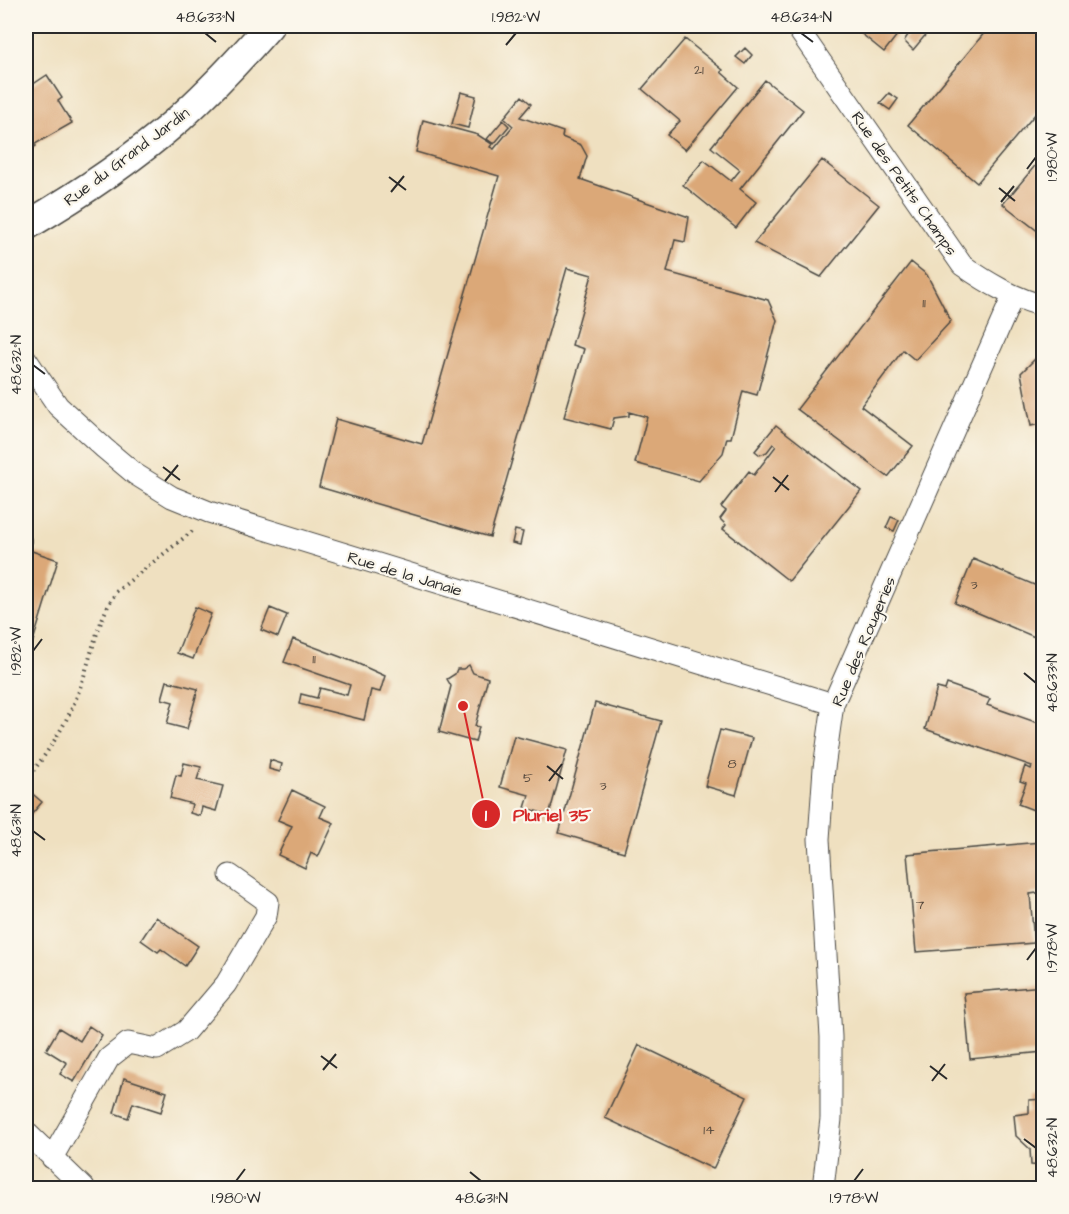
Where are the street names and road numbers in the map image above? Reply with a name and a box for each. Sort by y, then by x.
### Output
street label: Rue du Grand Jardin [59,102,194,211]
street label: Rue des Petits Champs [846,107,962,260]
street label: Rue de la Janaie [345,546,465,602]
street label: Rue des Rougeries [827,573,902,710]

